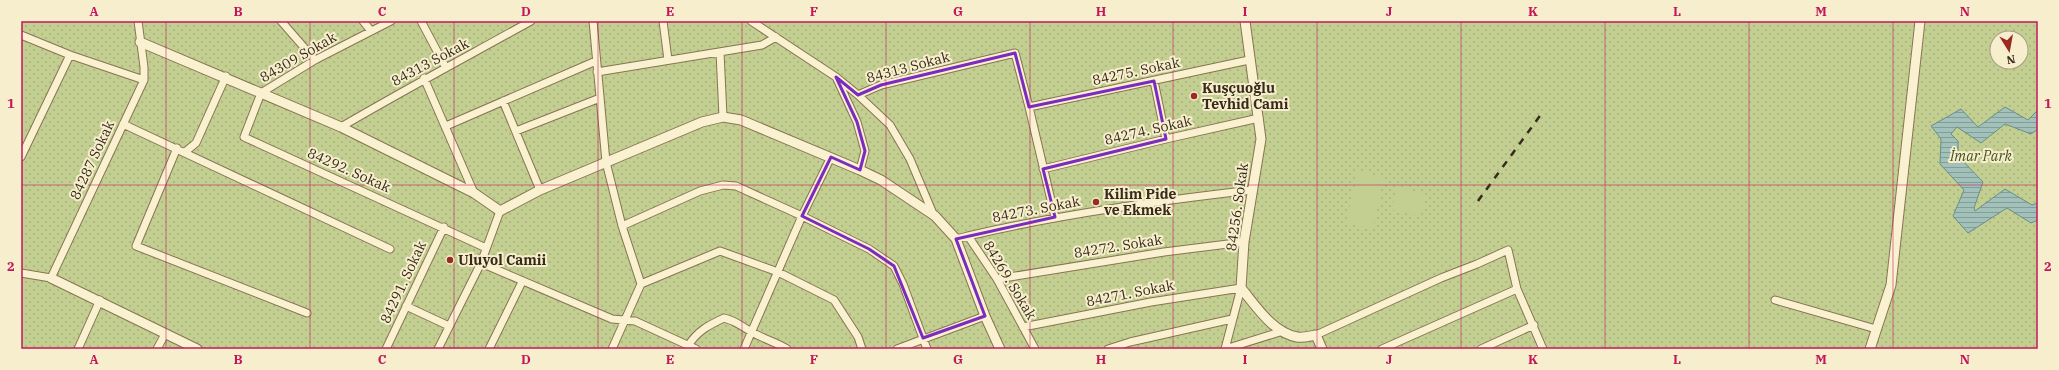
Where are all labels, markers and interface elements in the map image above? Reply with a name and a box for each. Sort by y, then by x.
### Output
text: A [89,3,99,20]
text: B [233,3,243,20]
text: C [378,3,387,20]
text: D [521,3,531,20]
text: E [666,3,674,20]
text: F [810,3,818,20]
text: G [953,3,963,20]
text: H [1096,3,1107,20]
text: I [1243,3,1248,20]
text: J [1386,3,1393,20]
text: K [1528,3,1538,20]
text: L [1673,3,1681,20]
text: M [1815,3,1827,20]
text: N [1960,3,1970,20]
street label: 84309 Sokak [257,27,340,86]
north arrow [1989,30,2029,70]
street label: 84313 Sokak [388,34,473,90]
street label: 84313 Sokak [864,47,952,87]
text: N [2005,52,2017,68]
street label: 84275. Sokak [1091,53,1182,89]
place label: Kuşçuoğlu Tevhid Cami [1202,79,1289,113]
marker: Kuşçuoğlu Tevhid Cami [1189,91,1199,101]
text: 1 [7,95,15,112]
text: 1 [2044,95,2052,112]
street label: 84274. Sokak [1103,111,1194,149]
street label: 84287 Sokak [66,117,119,202]
street label: 84292. Sokak [305,144,394,197]
park label: İmar Park [1949,147,2013,165]
street label: 84256. Sokak [1222,161,1252,252]
place label: Kilim Pide ve Ekmek [1104,185,1177,219]
street label: 84273. Sokak [991,192,1082,226]
marker: Kilim Pide ve Ekmek [1091,197,1101,207]
street label: 84272. Sokak [1073,230,1164,262]
street label: 84291. Sokak [376,237,430,326]
street label: 84269. Sokak [979,237,1041,324]
place label: Uluyol Camii [458,251,546,269]
marker: Uluyol Camii [445,255,455,265]
text: 2 [7,258,15,275]
text: 2 [2044,258,2052,275]
street label: 84271. Sokak [1085,276,1176,310]
text: A [89,351,99,368]
text: B [233,351,243,368]
text: C [378,351,387,368]
text: D [521,351,531,368]
text: E [666,351,674,368]
text: F [810,351,818,368]
text: G [953,351,963,368]
text: H [1096,351,1107,368]
text: I [1243,351,1248,368]
text: J [1386,351,1393,368]
text: K [1528,351,1538,368]
text: L [1673,351,1681,368]
text: M [1815,351,1827,368]
text: N [1960,351,1970,368]

